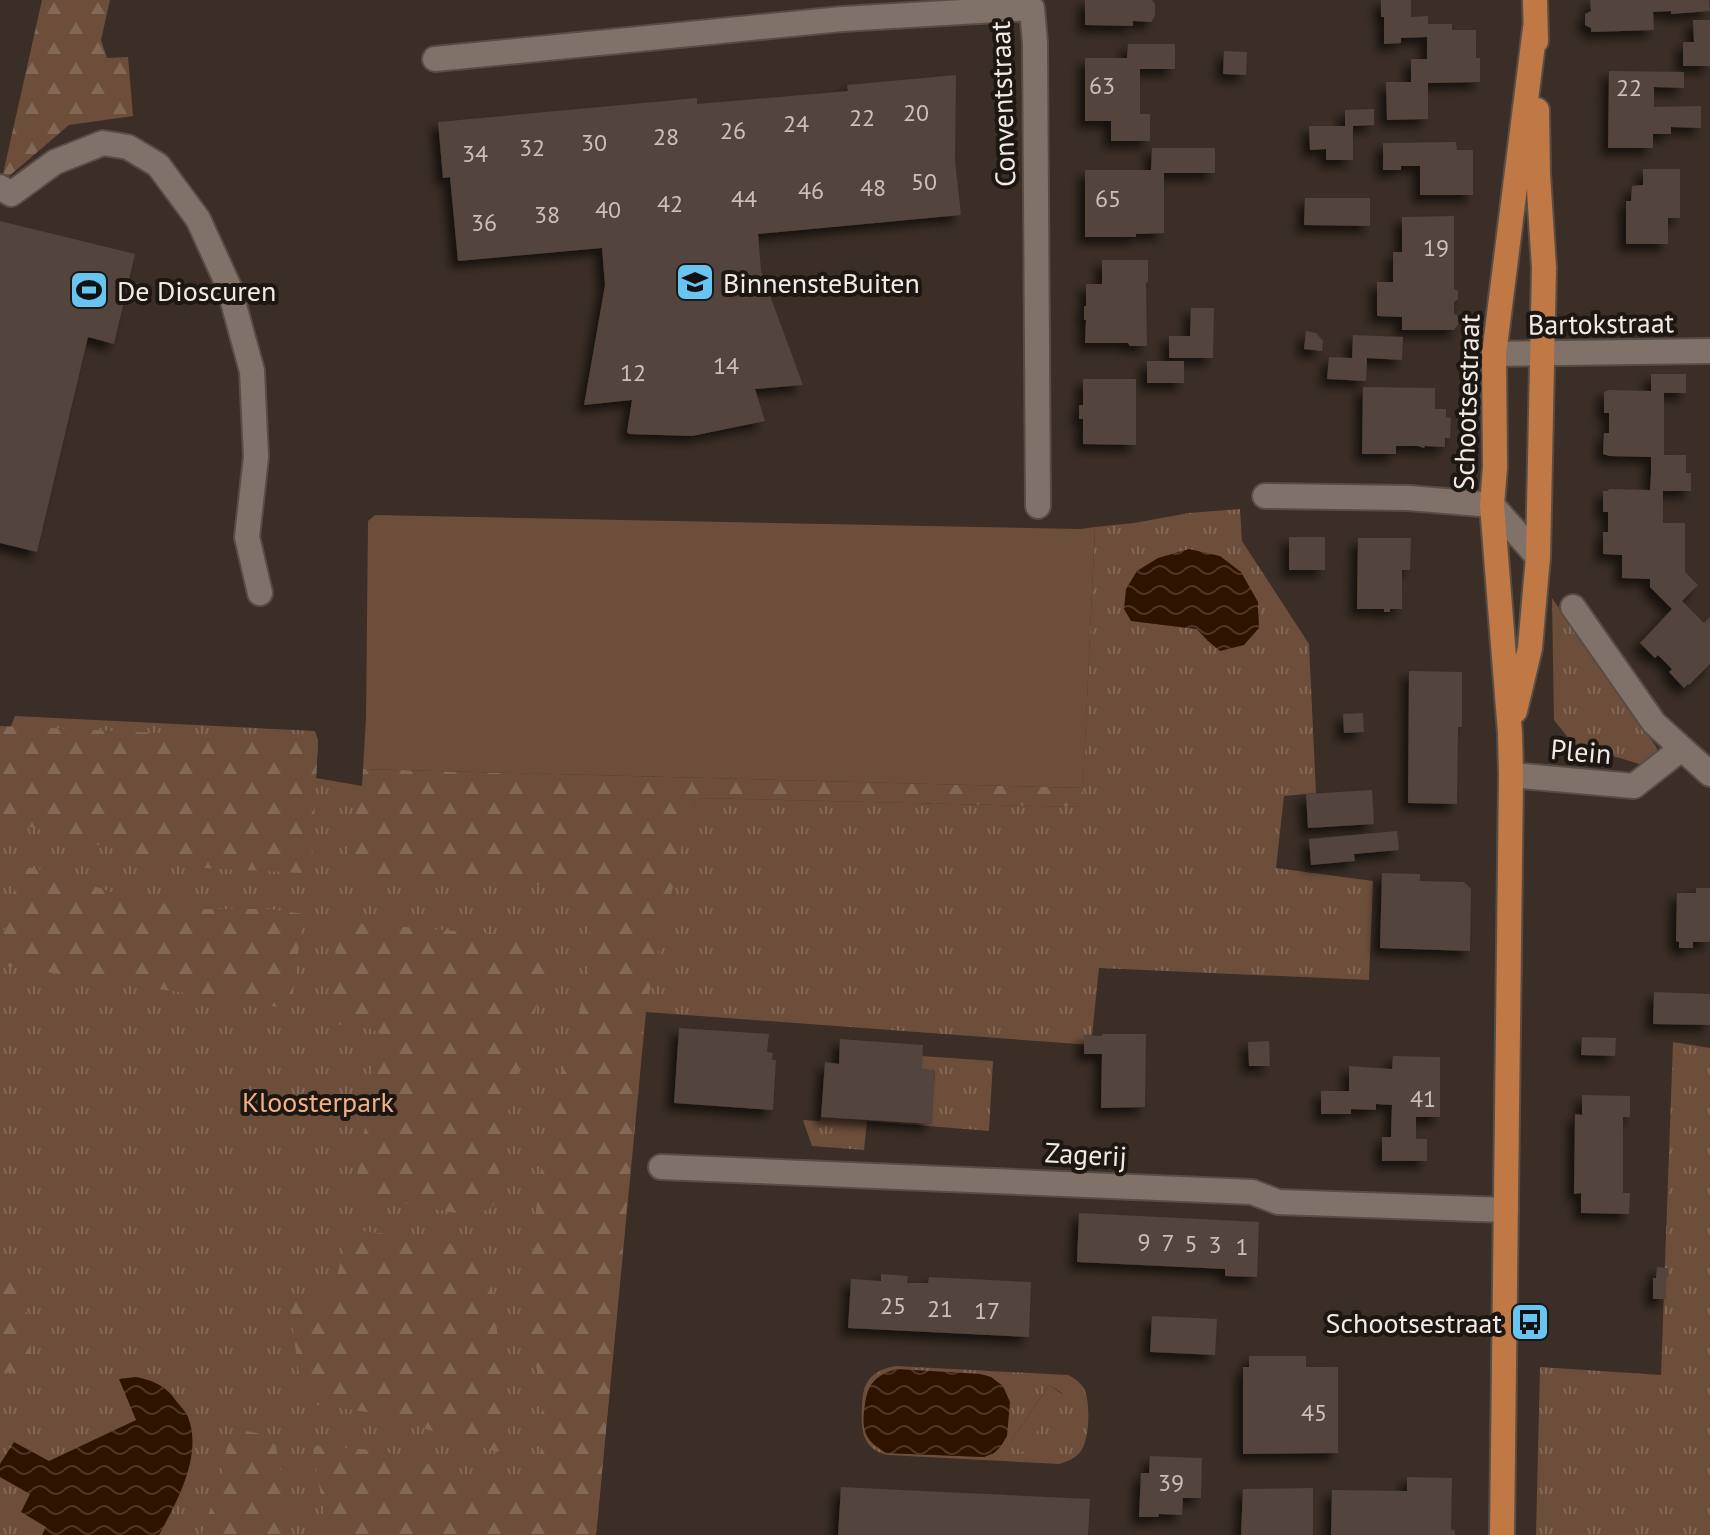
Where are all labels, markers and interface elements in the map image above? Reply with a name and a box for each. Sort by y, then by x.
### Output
street label: Conventstraat [981,20,1023,187]
house number: 63 [1089,70,1115,101]
house number: 22 [1616,72,1642,103]
house number: 20 [903,97,929,128]
house number: 22 [849,102,875,133]
house number: 24 [783,108,809,139]
house number: 26 [720,115,746,146]
house number: 28 [653,121,679,152]
house number: 30 [581,127,607,158]
house number: 32 [519,132,545,163]
house number: 34 [462,138,488,169]
house number: 50 [911,166,937,197]
house number: 48 [860,172,886,203]
house number: 46 [798,175,824,206]
house number: 44 [731,183,757,214]
house number: 65 [1095,183,1121,214]
house number: 42 [657,188,683,219]
house number: 40 [595,194,621,225]
house number: 38 [534,199,560,230]
house number: 36 [471,207,497,238]
house number: 19 [1423,232,1449,263]
school or university icon: BinnensteBuiten [674,261,716,303]
place label: BinnensteBuiten [723,264,920,301]
sports icon: De Dioscuren [68,269,110,311]
place label: De Dioscuren [117,272,276,309]
street label: Bartokstraat [1528,303,1675,343]
street label: Schootsestraat [1444,313,1488,491]
house number: 14 [713,350,739,381]
house number: 12 [620,357,646,388]
street label: Plein [1549,730,1613,772]
park label: Kloosterpark [242,1083,395,1120]
house number: 41 [1410,1083,1436,1114]
street label: Zagerij [1044,1133,1128,1175]
house number: 9 [1137,1226,1151,1257]
house number: 7 [1161,1227,1175,1258]
house number: 5 [1184,1228,1198,1259]
house number: 3 [1208,1229,1222,1260]
house number: 1 [1235,1231,1249,1262]
house number: 25 [880,1290,906,1321]
house number: 21 [927,1293,953,1324]
house number: 17 [974,1295,1000,1326]
bus stop icon: Schootsestraat [1509,1301,1551,1343]
place label: Schootsestraat [1326,1304,1503,1341]
house number: 45 [1301,1397,1327,1428]
house number: 39 [1158,1467,1184,1498]

